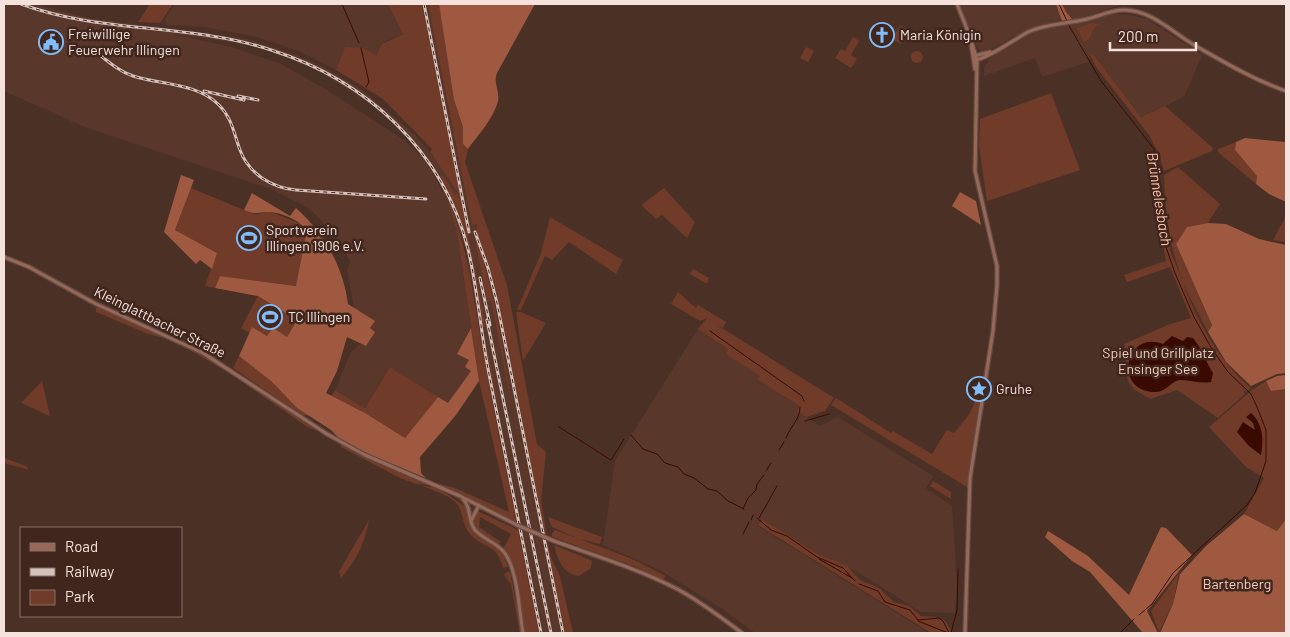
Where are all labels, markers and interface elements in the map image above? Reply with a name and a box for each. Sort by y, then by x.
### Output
scale bar [1110,20,1196,52]
church icon: Maria Königin [869,22,895,48]
place label: Freiwillige Feuerwehr Illingen [68,25,180,58]
place label: Maria Königin [900,26,981,43]
text: 200 m [1118,27,1158,45]
public building icon: Freiwillige Feuerwehr Illingen [38,29,64,55]
water label: Brünnelesbach [1144,151,1176,247]
place label: Sportverein Illingen 1906 e.V. [266,221,365,254]
sports icon: Sportverein Illingen 1906 e.V. [236,225,262,251]
street label: Kleinglattbacher Straße [92,282,229,361]
sports icon: TC Illingen [257,304,283,330]
place label: TC Illingen [288,308,350,325]
park label: Spiel und Grillplatz Ensinger See [1102,344,1214,377]
place icon: Gruhe [966,376,992,402]
place label: Gruhe [996,380,1032,397]
legend [20,527,182,617]
text: Road [65,537,98,555]
text: Railway [65,562,114,580]
park label: Bartenberg [1203,575,1271,592]
text: Park [65,587,95,605]

